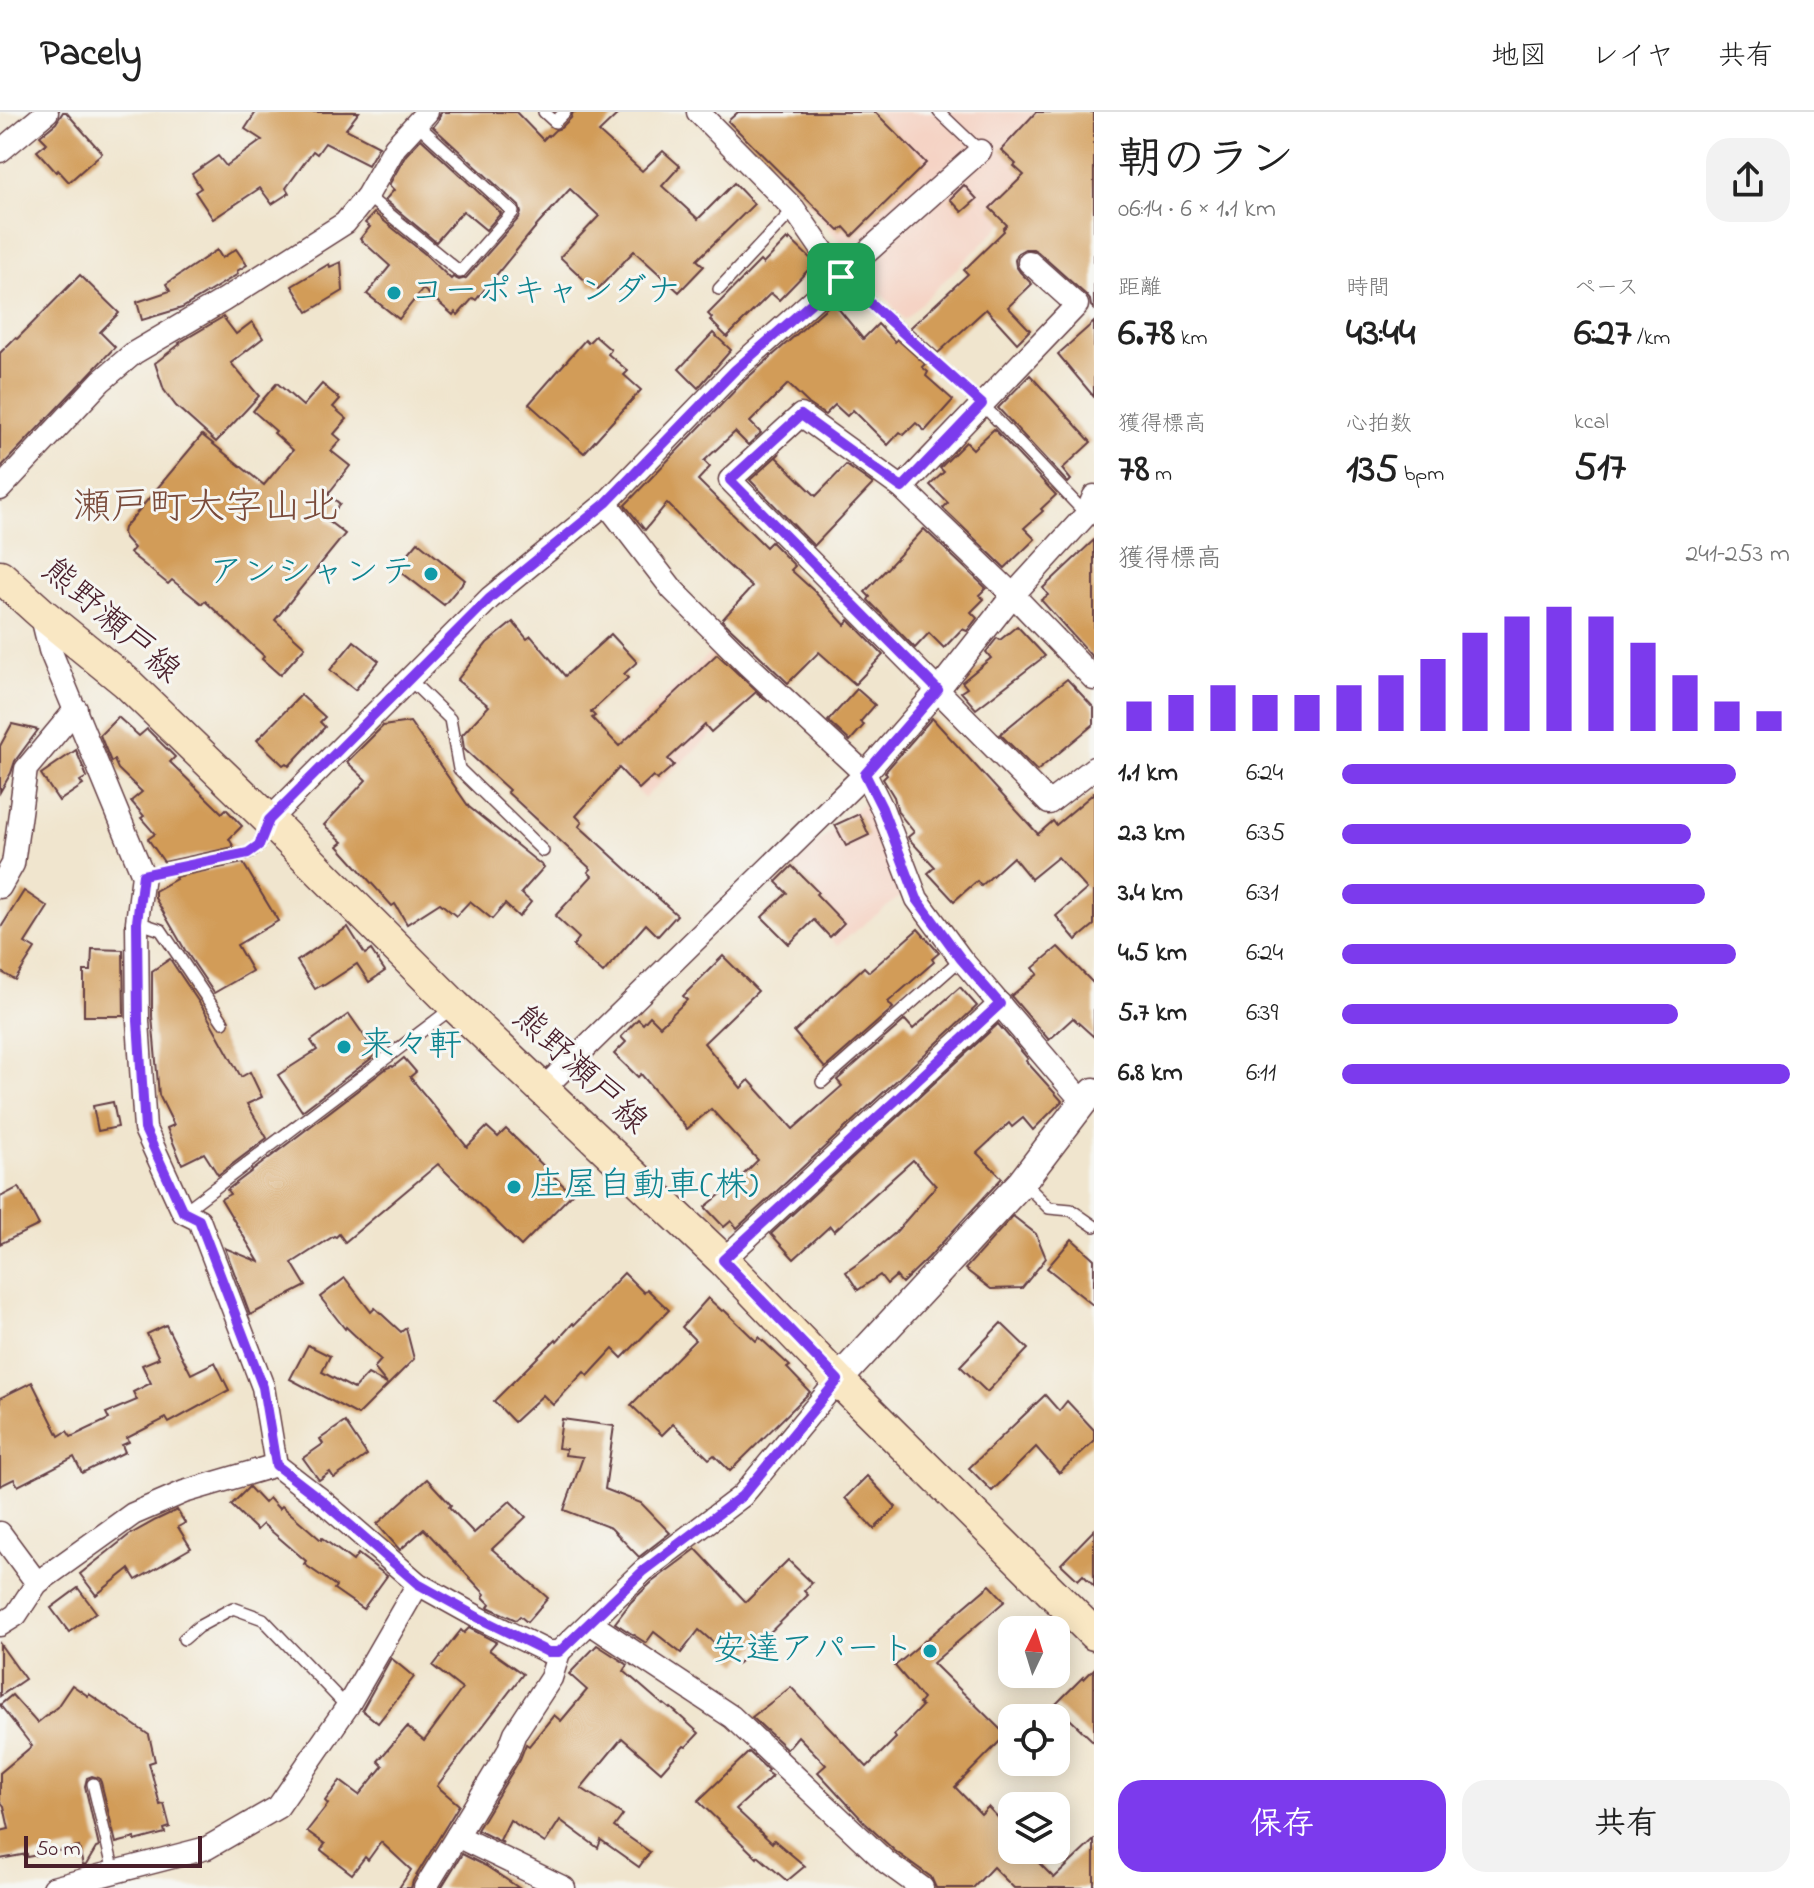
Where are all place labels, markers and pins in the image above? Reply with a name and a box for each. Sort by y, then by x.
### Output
pin [807,243,875,311]
place label: コーポキャンダナ [410,268,681,318]
marker: コーポキャンダナ [385,284,403,302]
place label: アンシャンテ [209,549,415,599]
marker: アンシャンテ [422,565,440,583]
place label: 来々軒 [360,1022,462,1072]
marker: 来々軒 [335,1038,353,1056]
place label: 庄屋自動車(株) [530,1162,758,1212]
marker: 庄屋自動車(株) [505,1178,523,1196]
place label: 安達アパート [712,1626,914,1676]
marker: 安達アパート [921,1642,939,1660]

